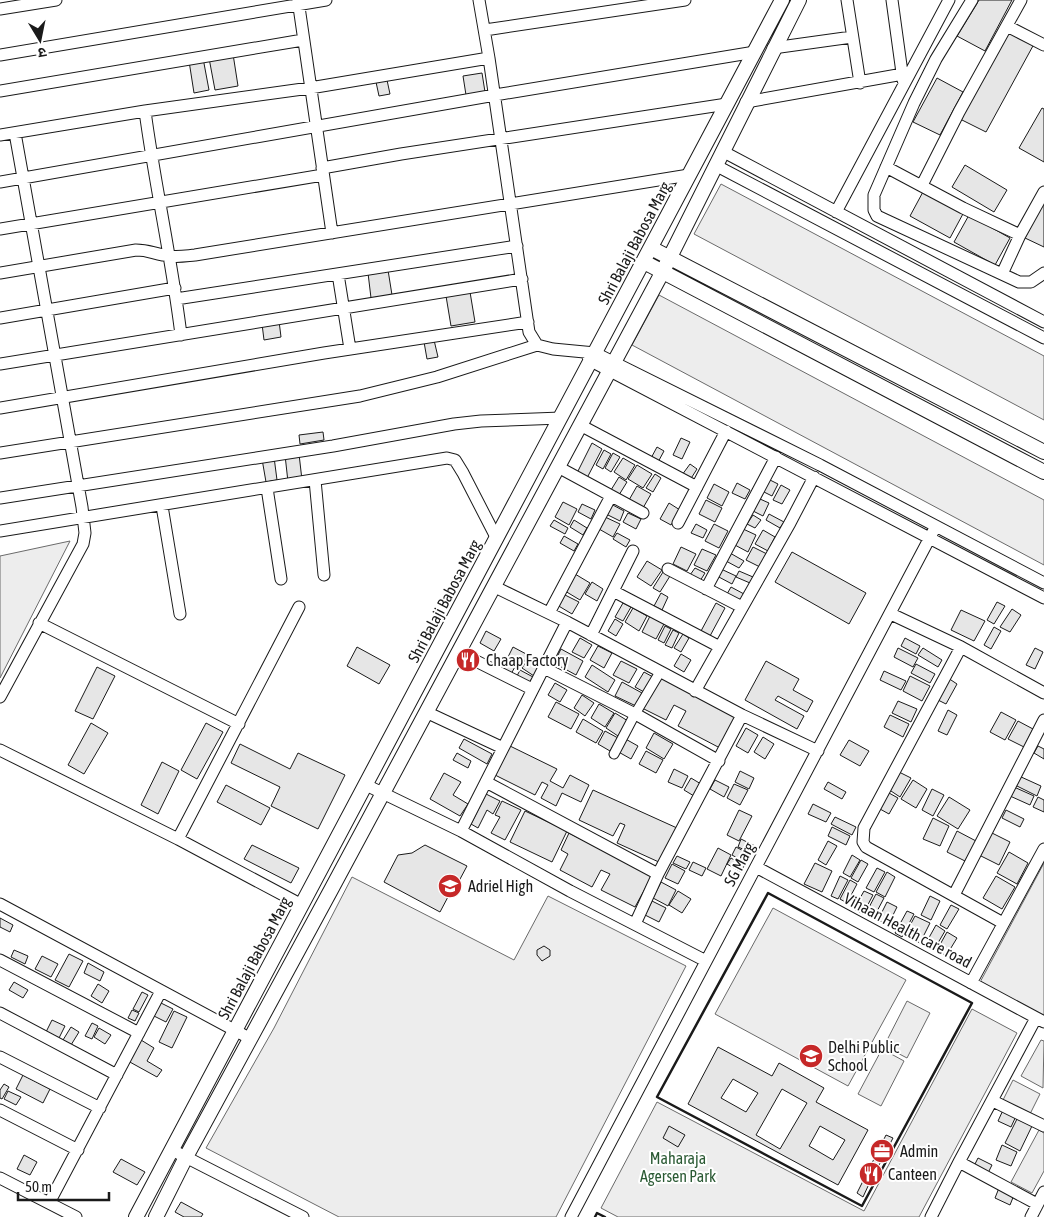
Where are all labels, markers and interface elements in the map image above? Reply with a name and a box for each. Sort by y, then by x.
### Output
north arrow [15,15,65,65]
text: उ [36,44,48,62]
street label: Shri Balaji Babosa Marg [594,179,675,308]
street label: Shri Balaji Babosa Marg [404,537,485,666]
restaurant icon: Chaap Factory [455,647,481,673]
place label: Chaap Factory [486,651,569,670]
street label: SG Marg [720,839,759,889]
school or university icon: Adriel High [437,873,463,899]
place label: Adriel High [468,877,533,896]
street label: Vihaan Health care road [841,889,975,971]
street label: Shri Balaji Babosa Marg [214,894,295,1023]
place label: Delhi Public School [828,1038,899,1074]
school or university icon: Delhi Public School [798,1043,824,1069]
office icon: Admin [869,1138,895,1164]
place label: Admin [900,1142,938,1160]
park label: Maharaja Agersen Park [640,1149,716,1186]
restaurant icon: Canteen [858,1161,884,1187]
place label: Canteen [888,1165,937,1183]
scale bar [18,1170,109,1202]
text: 50 m [25,1178,52,1195]

